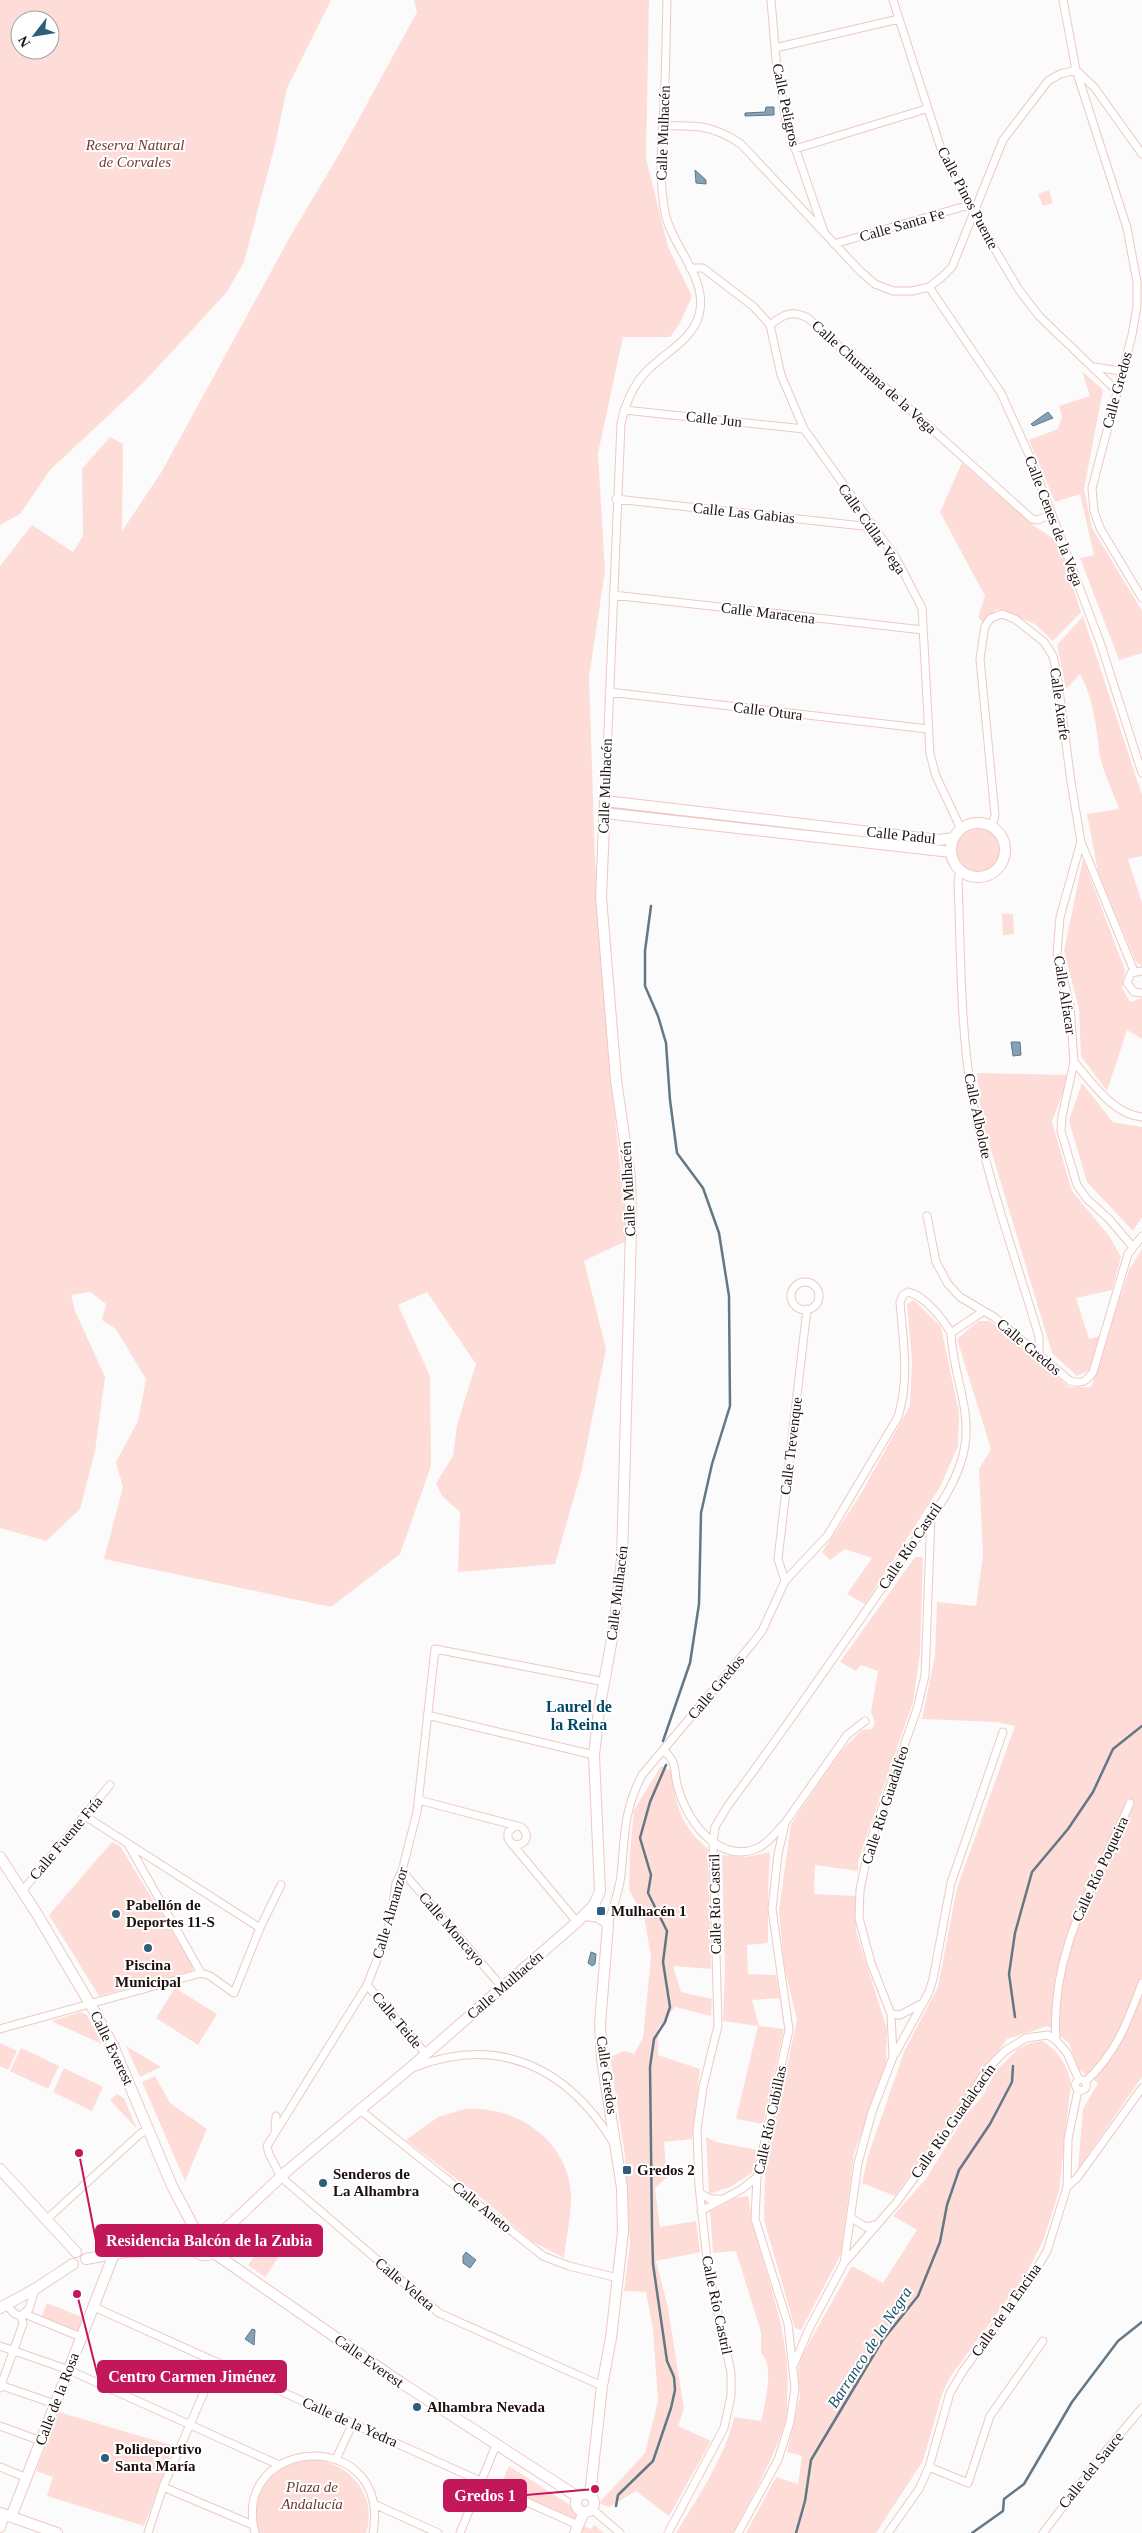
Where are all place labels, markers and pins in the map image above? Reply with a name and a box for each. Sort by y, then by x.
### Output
place label: Pabellón de Deportes 11-S [126,1897,215,1930]
place label: Mulhacén 1 [611,1903,686,1919]
marker: Mulhacén 1 [595,1905,607,1917]
marker: Pabellón de Deportes 11-S [110,1908,122,1920]
marker: Piscina Municipal [142,1942,154,1954]
place label: Piscina Municipal [115,1957,181,1990]
place label: Gredos 2 [637,2162,695,2178]
marker: Gredos 2 [621,2164,633,2176]
place label: Senderos de La Alhambra [333,2166,420,2199]
marker: Senderos de La Alhambra [317,2177,329,2189]
callout: Residencia Balcón de la Zubia [96,2225,322,2256]
callout: Centro Carmen Jiménez [98,2361,286,2392]
place label: Alhambra Nevada [427,2399,545,2415]
marker: Alhambra Nevada [411,2401,423,2413]
place label: Polideportivo Santa María [115,2441,202,2474]
marker: Polideportivo Santa María [99,2452,111,2464]
callout: Gredos 1 [444,2480,526,2511]

